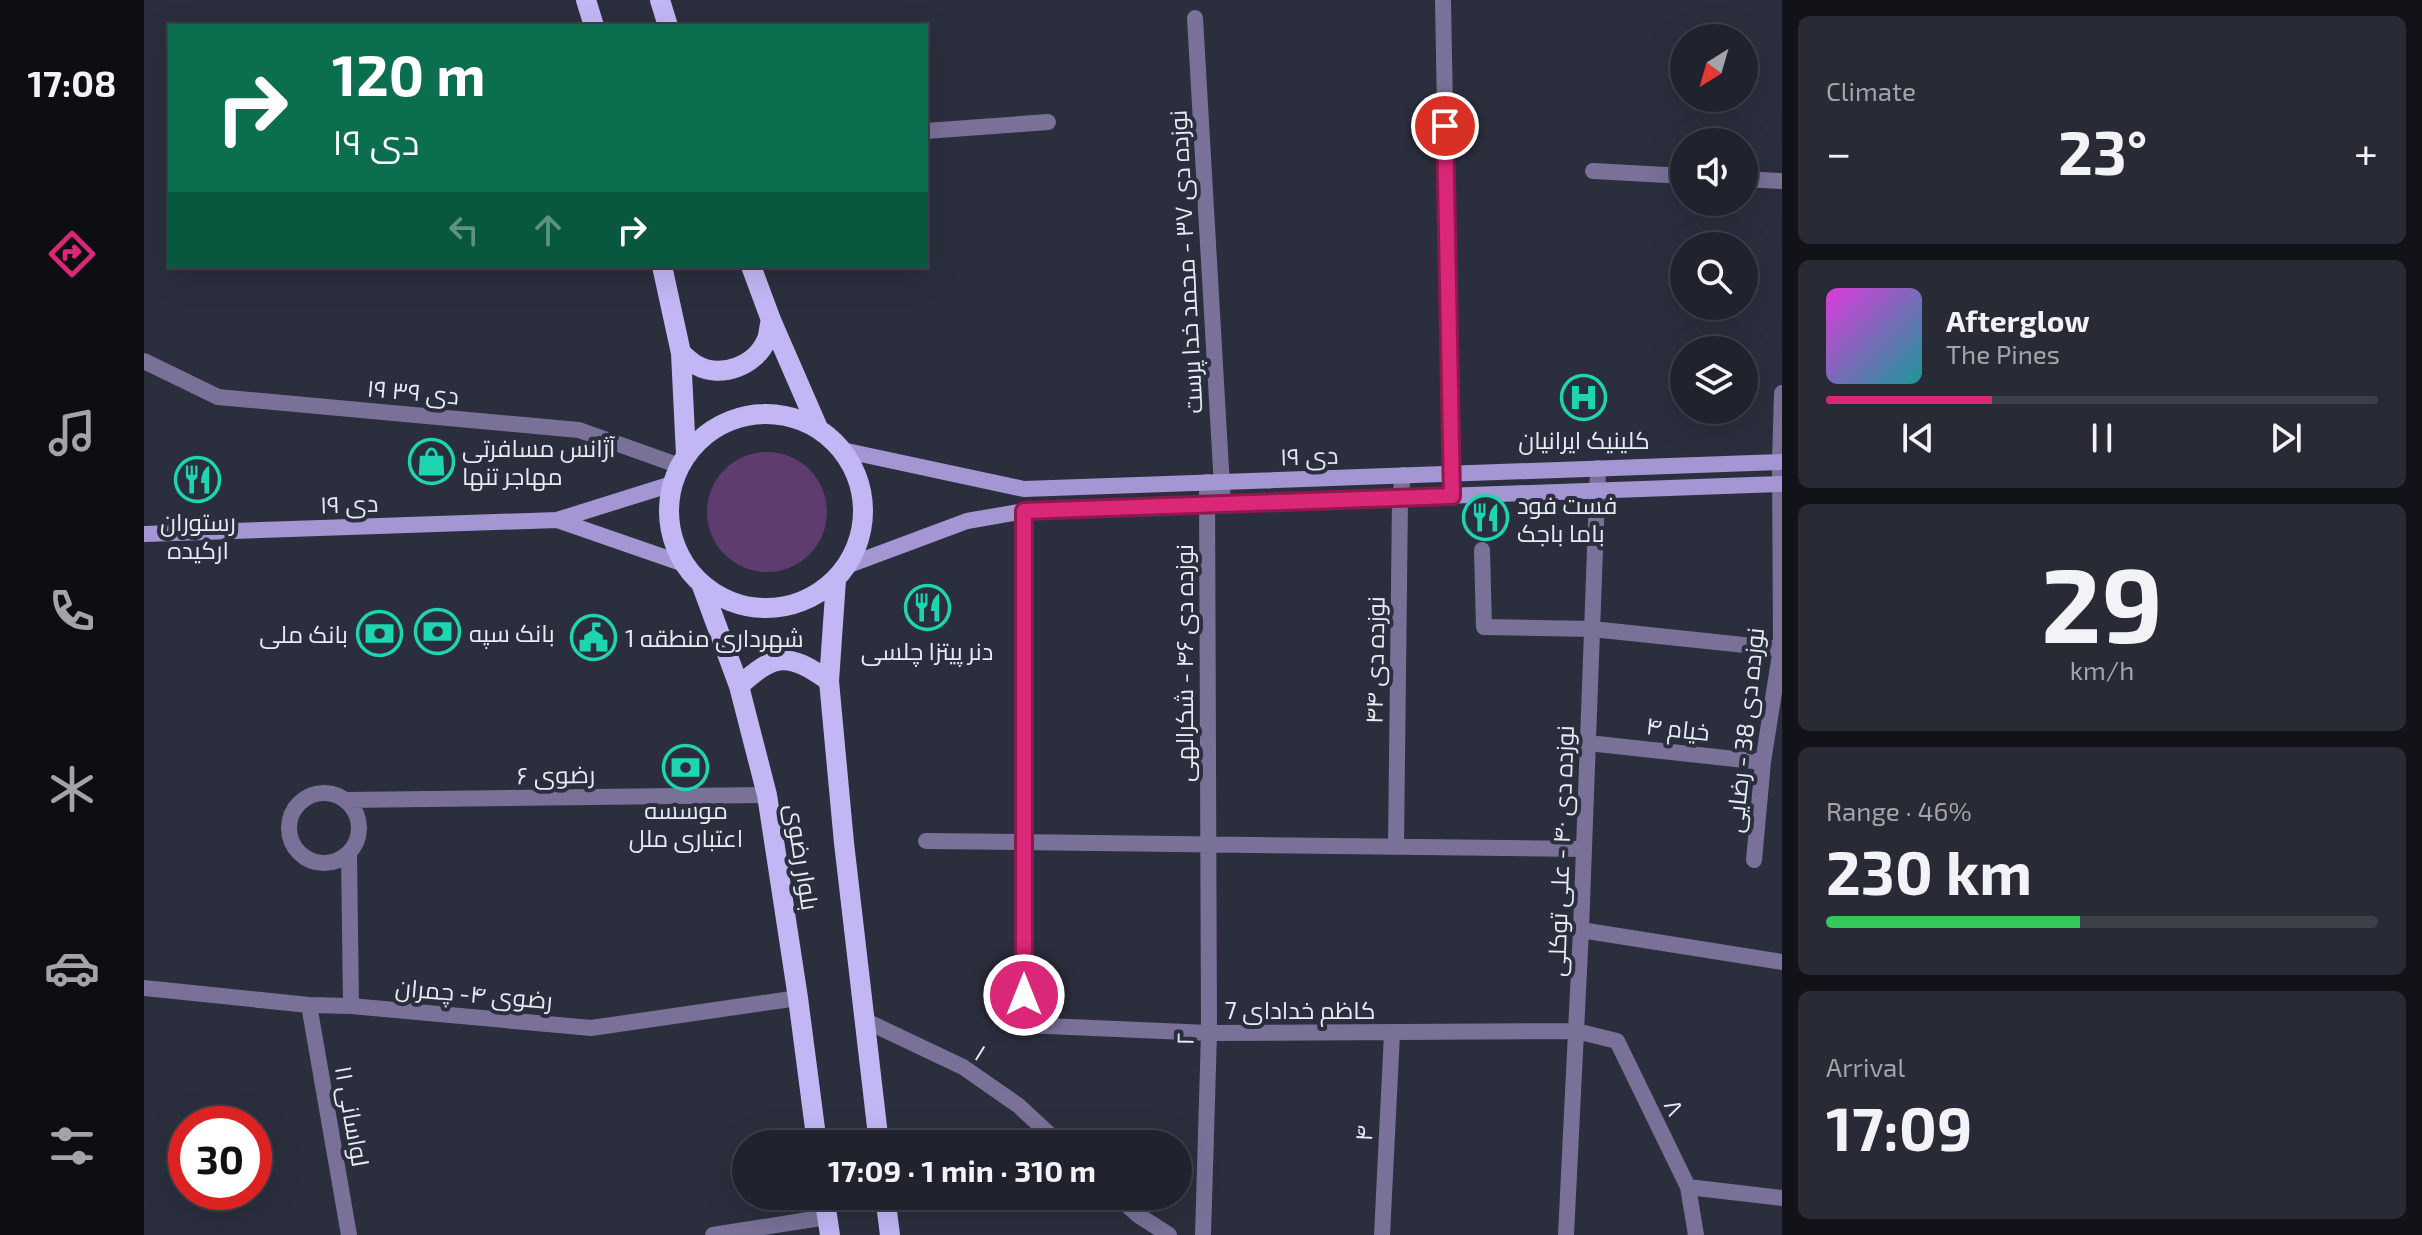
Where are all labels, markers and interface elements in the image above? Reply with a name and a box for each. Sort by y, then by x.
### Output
north arrow [1670,24,1758,112]
map controls [1670,24,1758,424]
text: 120 m [332,40,486,107]
icon: right [200,56,304,160]
text: 17:08 [28,61,116,104]
text: Climate [1826,75,1916,106]
pin [1411,92,1479,160]
icon: arrive [1423,104,1467,148]
street label: نوزده دی ۳۷ - محمد خدا پرست [1163,109,1210,415]
text: 23° [2058,115,2148,187]
text: ۱۹ دی [332,119,420,162]
text: − [1826,125,1852,178]
text: + [2354,125,2378,178]
button: sound [1670,128,1758,216]
icon: left [442,208,486,252]
icon: ahead [526,208,570,252]
icon: right [610,208,654,252]
icon: directions [44,226,100,282]
button: search [1670,232,1758,320]
text: Afterglow [1946,302,2090,338]
button: layers [1670,336,1758,424]
text: The Pines [1946,338,2060,369]
street label: ۱۹ دی ۳۹ [366,373,460,410]
hospital icon: کلینیک ایرانیان [1560,373,1608,421]
icon: music [44,405,100,461]
icon: previous [1896,416,1940,460]
icon: pause [2080,416,2124,460]
icon: next [2264,416,2308,460]
place label: کلینیک ایرانیان [1518,425,1650,455]
place label: آژانس مسافرتی مهاجر تنها [462,433,616,491]
shop icon: آژانس مسافرتی مهاجر تنها [407,437,455,485]
street label: ۱۹ دی [1279,439,1339,472]
restaurant icon: رستوران ارکیده [174,455,222,503]
street label: ۱۹ دی [319,487,379,520]
place label: فست فود باما باجک [1517,490,1617,547]
restaurant icon: فست فود باما باجک [1462,494,1510,542]
place label: رستوران ارکیده [160,507,236,564]
text: 29 [2041,539,2163,664]
street label: نوزده دی ۴۶ - شکرالهی [1169,544,1199,782]
icon: phone [44,583,100,639]
restaurant icon: دنر پیتزا چلسی [903,584,951,632]
street label: نوزده دی ۴۴ [1358,596,1391,724]
bank icon: بانک سپه [414,608,462,656]
bank icon: بانک ملی [355,609,403,657]
public building icon: شهرداری منطقه 1 [570,613,618,661]
place label: بانک سپه [469,618,555,649]
place label: بانک ملی [259,619,348,649]
place label: شهرداری منطقه 1 [625,623,804,653]
street label: نوزده دی 38 - رضایی [1719,626,1770,834]
place label: دنر پیتزا چلسی [861,636,993,668]
text: km/h [2070,654,2134,685]
street label: ۴ خیام [1644,710,1711,749]
street label: نوزده دی ۴۰ - علی توکلی [1541,725,1580,977]
bank icon: موسسه اعتباری ملل [662,743,710,791]
street label: رضوی ۶ [517,759,595,790]
icon: climate [44,761,100,817]
place label: موسسه اعتباری ملل [629,795,743,853]
text: Range · 46% [1826,795,1972,826]
street label: بلوار رضوی [779,802,826,912]
text: 230 km [1826,835,2032,907]
icon: car [44,940,100,996]
position arrow [982,953,1066,1037]
street label: رضوی ۴- چمران [394,972,554,1017]
street label: 7 کاظم خدادای [1225,995,1375,1027]
street label: ۲ [1169,1032,1199,1046]
street label: ۱ [970,1038,992,1066]
text: Arrival [1826,1051,1905,1082]
street label: لواسانی ۱۱ [329,1063,376,1169]
text: 17:09 [1826,1091,1972,1163]
street label: ۸ [1659,1094,1691,1120]
speed limit sign: 30 [168,1106,272,1210]
icon: filters [44,1118,100,1174]
street label: ۴ [1348,1124,1378,1142]
text: 17:09 · 1 min · 310 m [828,1152,1096,1188]

